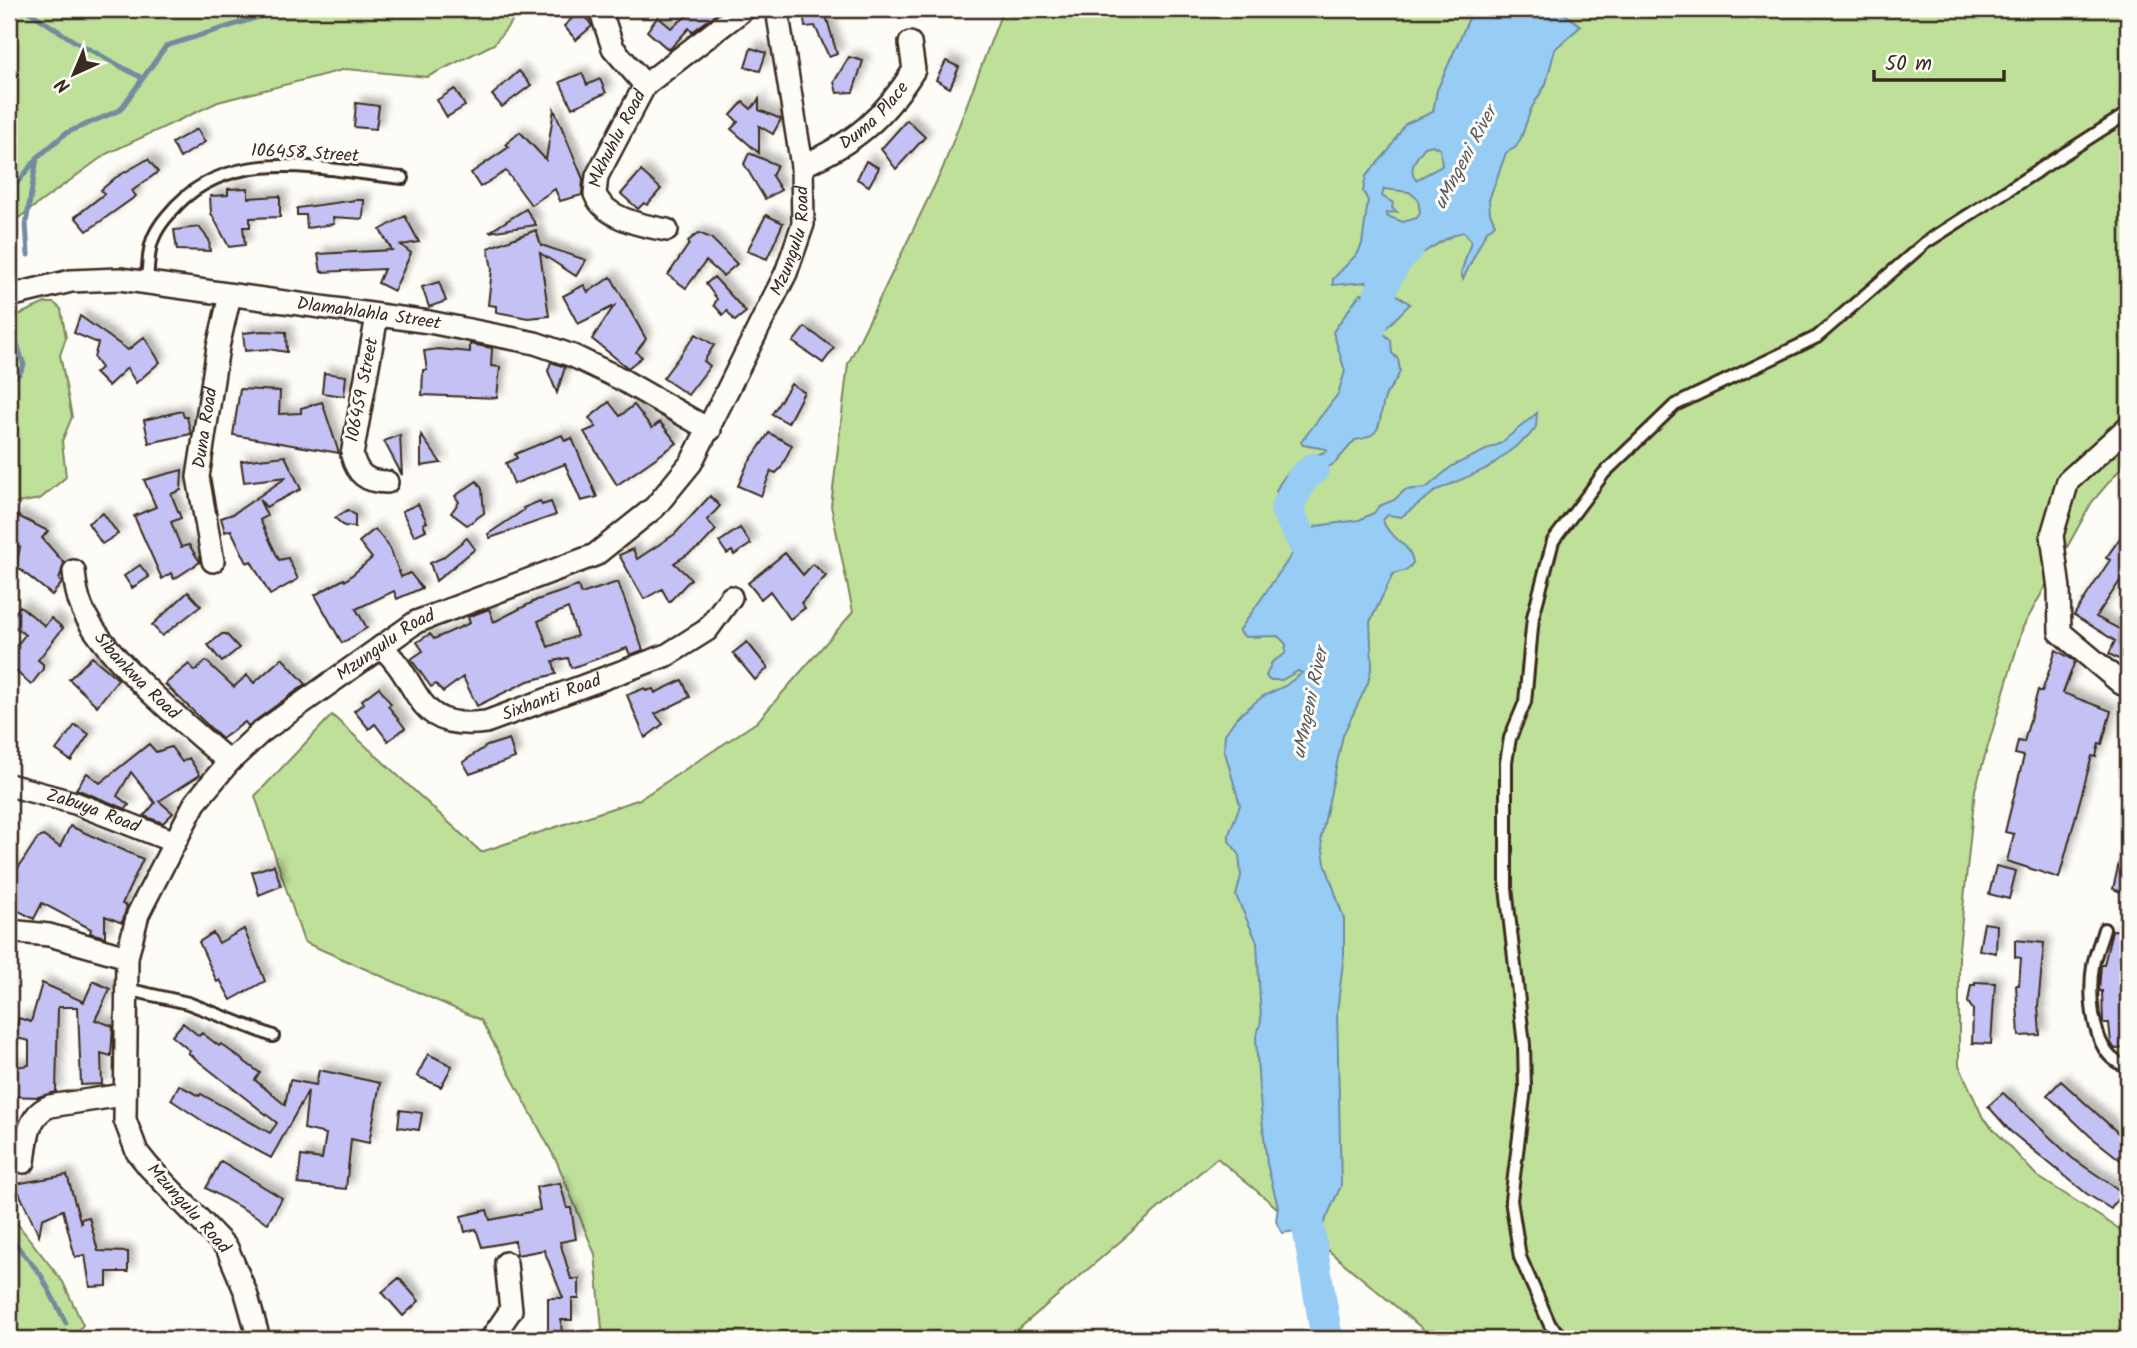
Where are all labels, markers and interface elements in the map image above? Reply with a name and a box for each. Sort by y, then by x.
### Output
north arrow [38,38,108,108]
scale bar [1874,38,2004,82]
text: 50 m [1885,48,1932,81]
text: N [49,70,78,100]
street label: Duma Place [834,75,917,158]
street label: Mkhuhlu Road [581,84,655,189]
water label: uMngeni River [1426,98,1507,215]
street label: 106458 Street [250,137,361,171]
street label: Mzungulu Road [762,185,817,301]
street label: Dlamahlahla Street [295,289,444,339]
street label: 106459 Street [339,334,388,445]
street label: Duna Road [185,384,226,470]
street label: Mzungulu Road [330,601,440,689]
street label: Sibankwa Road [86,626,187,728]
water label: uMngeni River [1285,641,1338,761]
street label: Sixhanti Road [498,666,606,729]
street label: Zabuya Road [43,781,145,842]
street label: Mzungulu Road [139,1157,238,1262]

